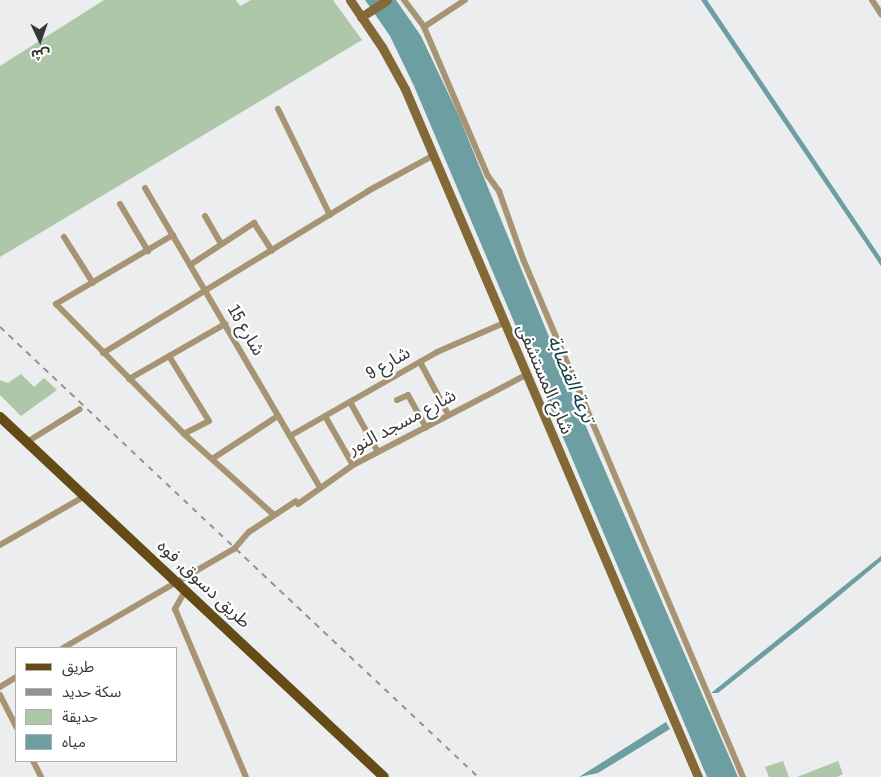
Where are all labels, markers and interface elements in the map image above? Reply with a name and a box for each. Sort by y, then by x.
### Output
north arrow [15,15,65,65]
text: ش [31,45,51,64]
street label: شارع 15 [223,301,269,359]
street label: شارع المستشفى [512,320,578,438]
water label: ترعة القضابة [542,332,600,426]
street label: شارع 9 [362,342,414,384]
street label: شارع مسجد النور [344,384,460,460]
street label: طريق دسوق, فوه [153,535,255,633]
legend [15,647,178,762]
text: طريق [62,656,94,677]
text: سكة حديد [62,681,121,702]
text: حديقة [62,706,98,727]
text: مياه [62,731,86,752]

